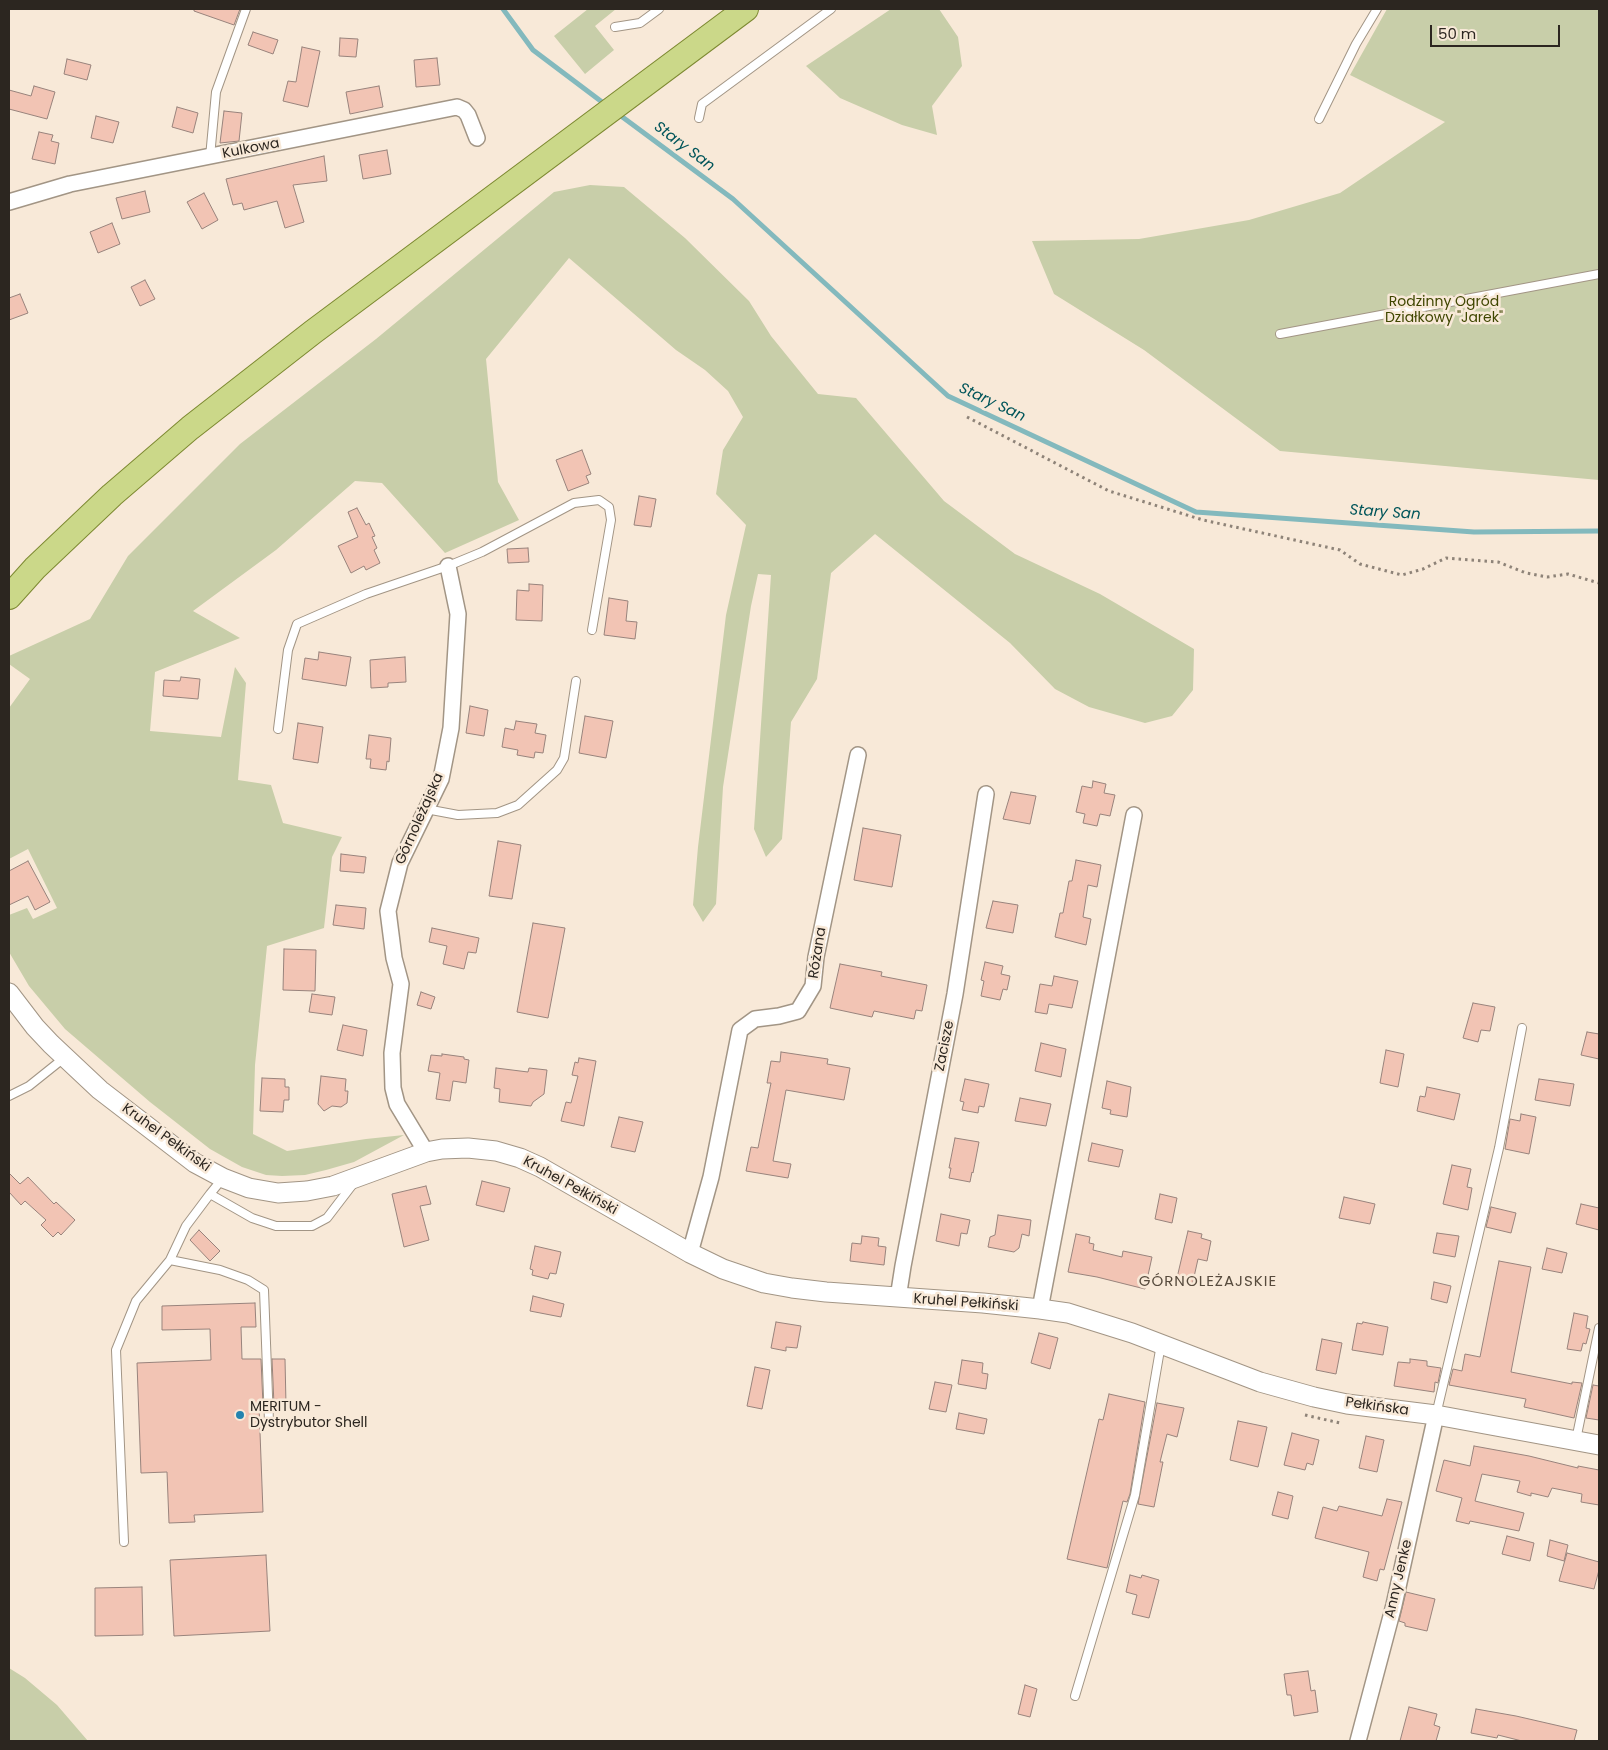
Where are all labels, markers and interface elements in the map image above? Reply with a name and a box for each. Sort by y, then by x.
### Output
scale bar [1433,15,1563,47]
text: 50 m [1438,23,1476,44]
water label: Stary San [650,118,718,176]
street label: Kulkowa [221,135,281,163]
park label: Rodzinny Ogród Działkowy "Jarek" [1385,294,1503,326]
water label: Stary San [956,380,1028,426]
water label: Stary San [1349,502,1421,524]
street label: Górnoleżajska [392,771,448,867]
street label: Różana [806,926,830,980]
street label: Zacisze [932,1019,958,1073]
street label: Kruhel Pełkiński [118,1100,214,1176]
street label: Kruhel Pełkiński [520,1153,620,1219]
district label: GÓRNOLEŻAJSKIE [1137,1273,1279,1291]
street label: Kruhel Pełkiński [913,1291,1019,1315]
street label: Pełkińska [1344,1394,1410,1420]
place label: MERITUM - Dystrybutor Shell [250,1399,367,1431]
marker: MERITUM - Dystrybutor Shell [234,1409,246,1421]
street label: Anny Jenke [1382,1538,1416,1620]

